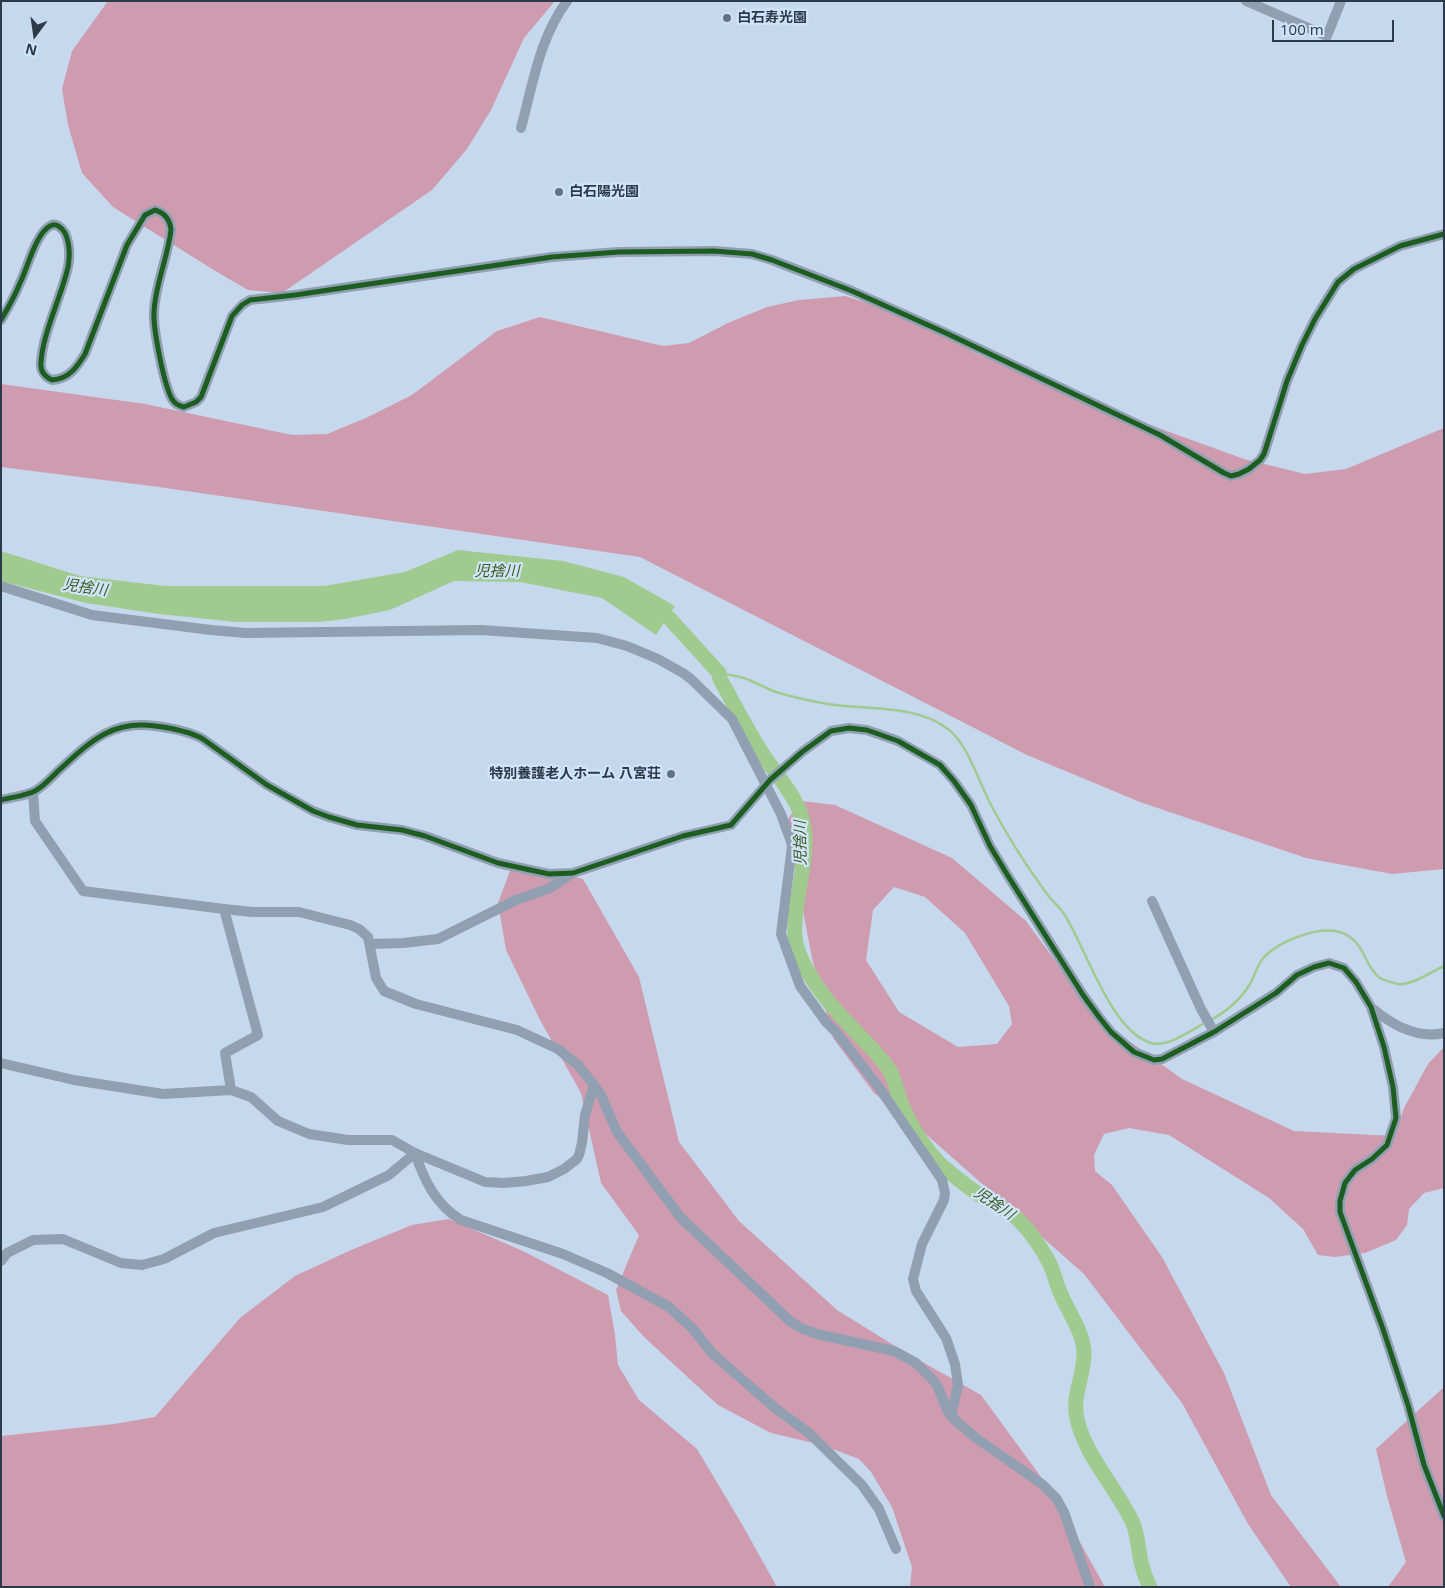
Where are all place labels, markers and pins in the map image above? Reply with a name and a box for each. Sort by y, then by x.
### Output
place label: 白石寿光園 [737,10,807,26]
marker: 白石寿光園 [721,12,733,24]
place label: 白石陽光園 [569,184,639,200]
marker: 白石陽光園 [553,186,565,198]
place label: 特別養護老人ホーム 八宮荘 [489,766,661,782]
marker: 特別養護老人ホーム 八宮荘 [665,768,677,780]

